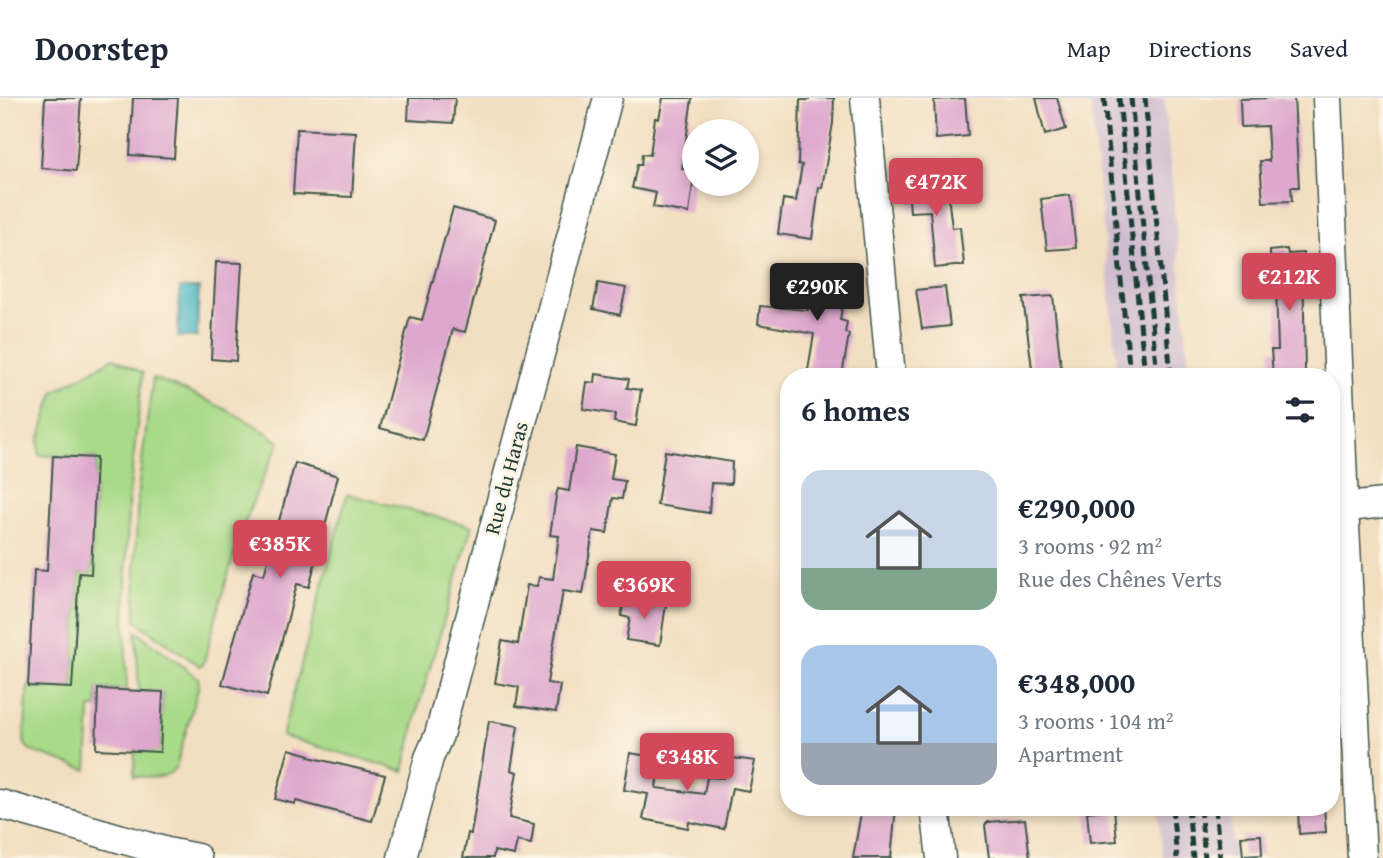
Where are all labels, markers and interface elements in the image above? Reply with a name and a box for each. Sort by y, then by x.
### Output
text: Doorstep [35,24,168,72]
text: Map [1067,31,1111,66]
text: Directions [1149,31,1252,66]
text: Saved [1290,31,1348,66]
map controls [682,119,759,196]
button: layers [682,119,759,196]
pin: €472K [887,158,985,218]
text: €472K [905,164,967,197]
pin: €212K [1240,254,1338,313]
text: €212K [1258,259,1320,292]
pin: €290K [768,264,866,323]
text: €290K [786,269,848,302]
text: 6 homes [801,388,910,432]
icon: filters [1281,391,1319,429]
street label: Rue du Haras [476,418,536,538]
text: €290,000 [1018,485,1135,529]
icon: home [857,498,941,582]
pin: €385K [231,520,329,580]
text: €385K [249,526,311,559]
text: 3 rooms · 92 m² [1018,529,1162,562]
pin: €369K [595,561,693,621]
text: Rue des Chênes Verts [1018,562,1222,595]
text: €369K [613,567,675,600]
text: €348,000 [1018,660,1135,704]
icon: home [857,673,941,757]
text: 3 rooms · 104 m² [1018,704,1173,737]
pin: €348K [638,734,736,793]
text: Apartment [1018,737,1123,770]
text: €348K [656,739,718,772]

